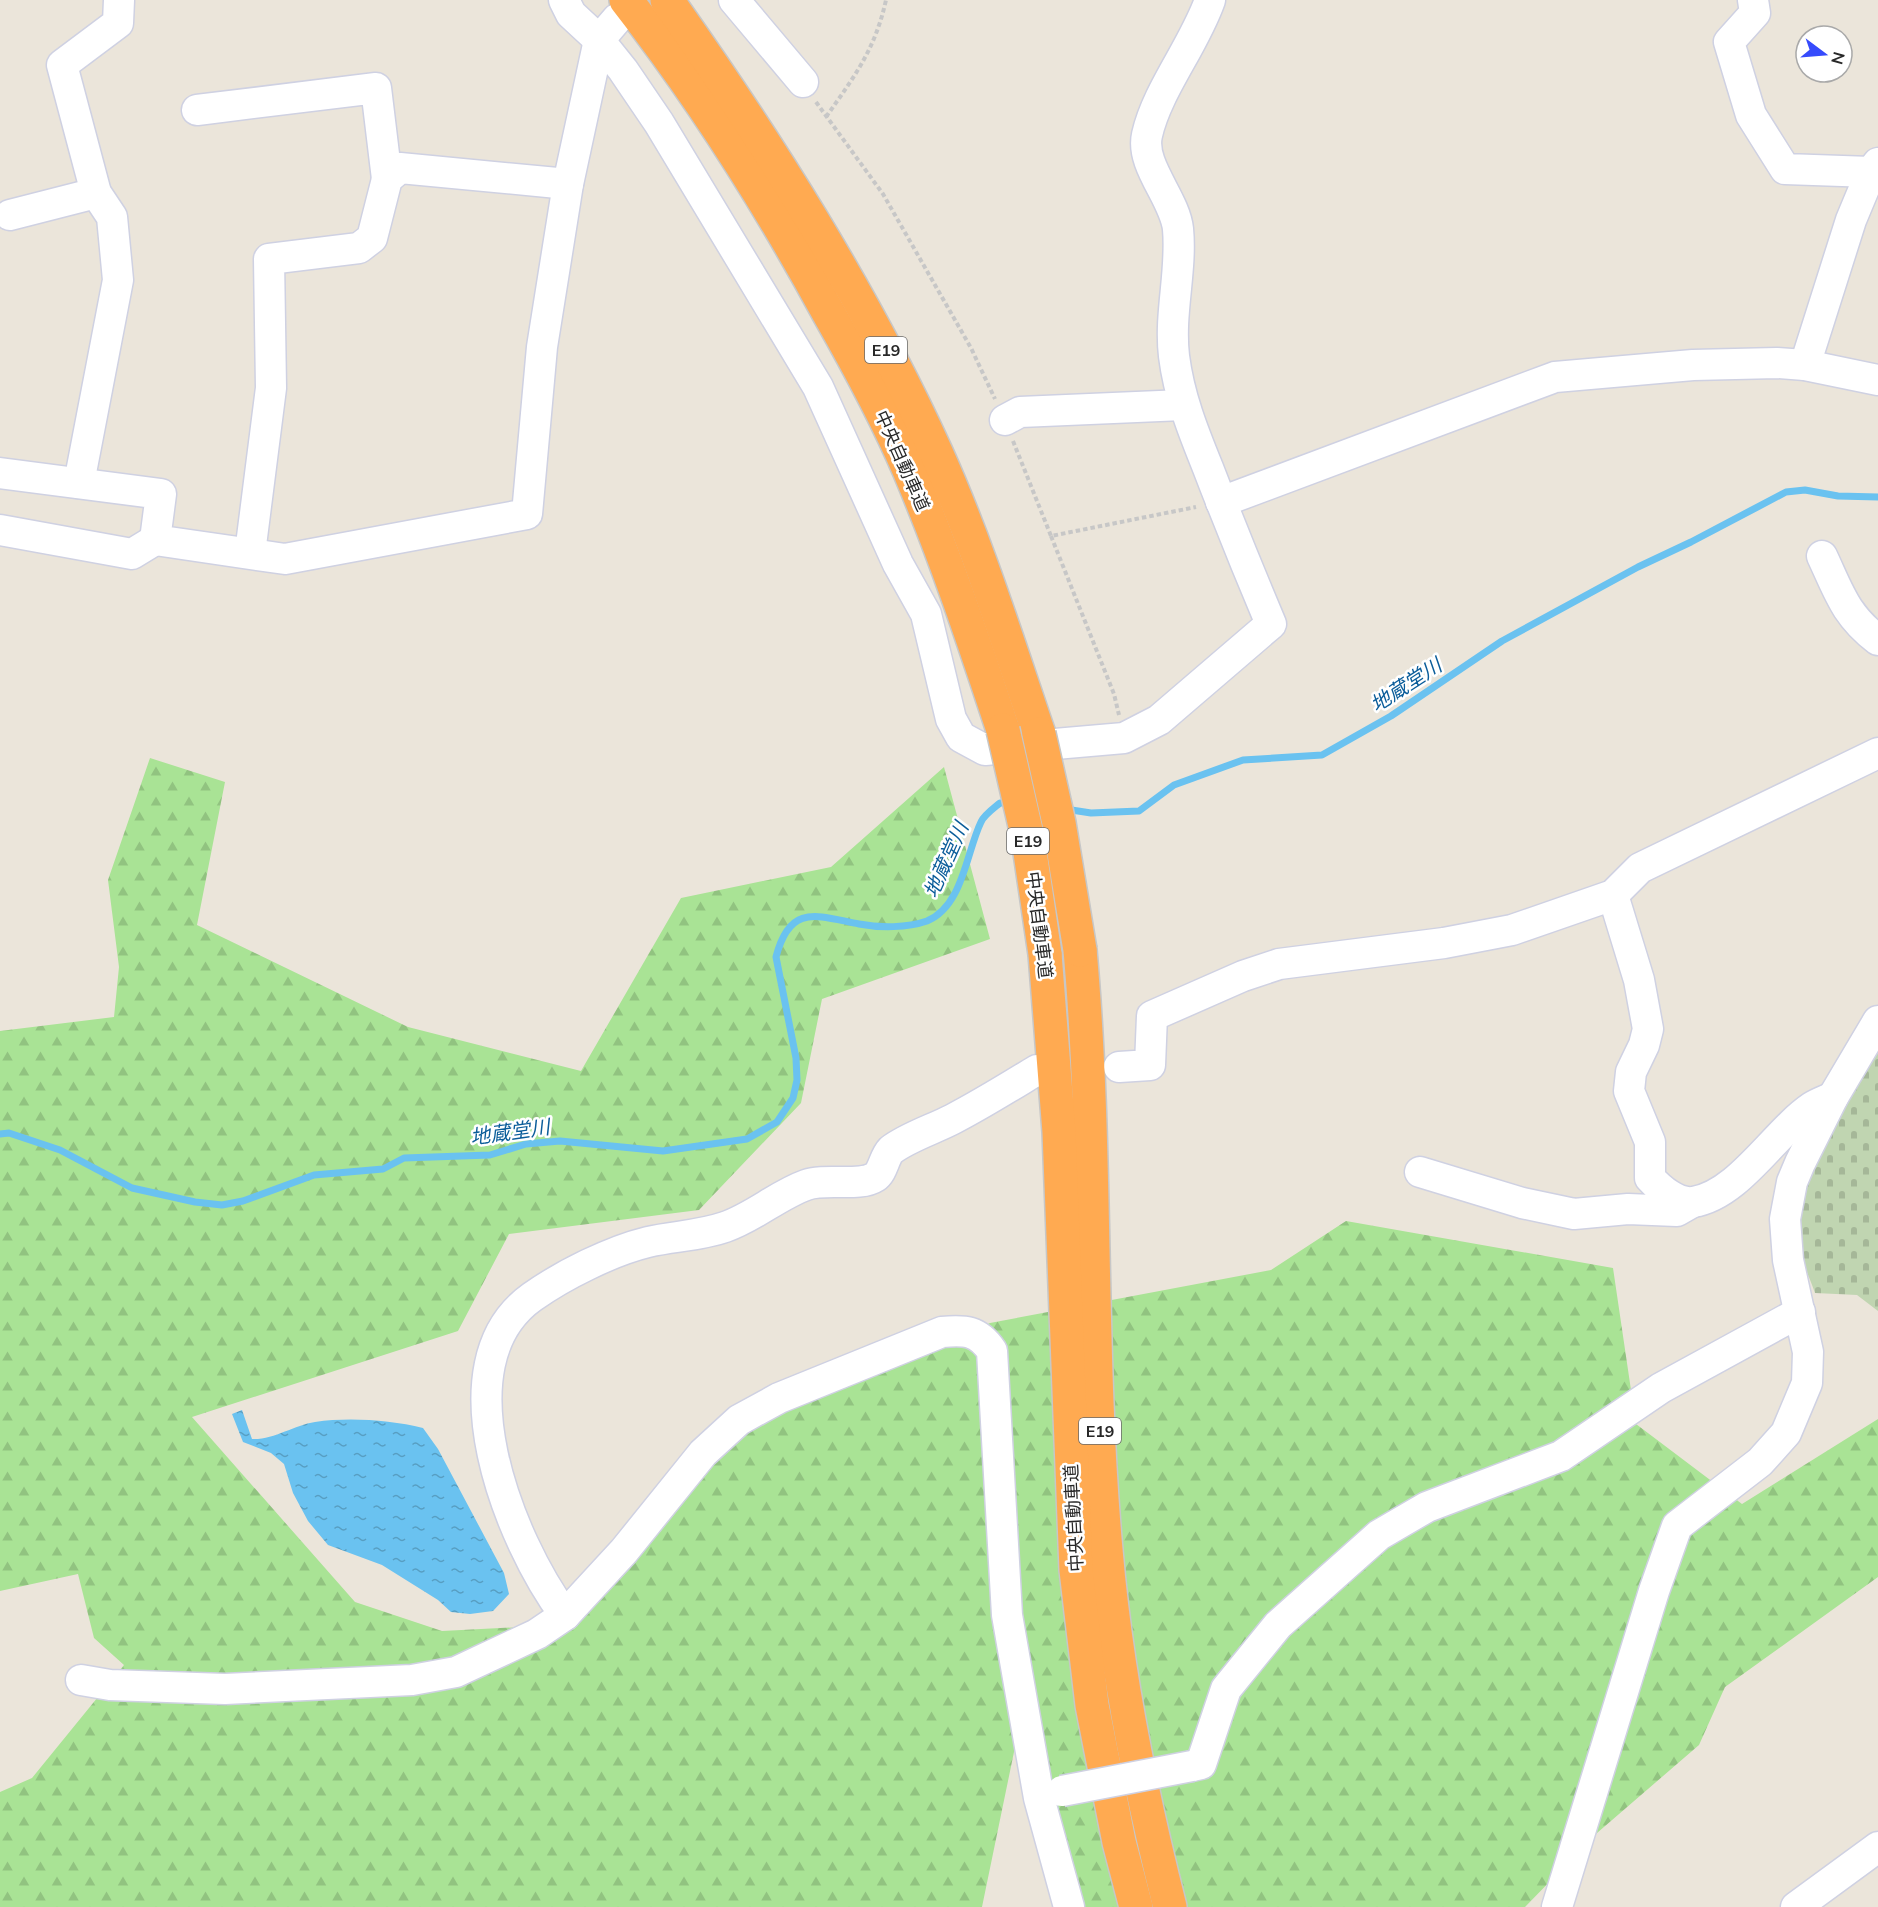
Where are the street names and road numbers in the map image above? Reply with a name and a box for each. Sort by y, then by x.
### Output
road number: E19 [865,337,907,363]
street label: 中央自動車道 [870,407,935,515]
road number: E19 [1007,828,1049,854]
street label: 中央自動車道 [1022,870,1057,980]
road number: E19 [1079,1418,1121,1444]
street label: 中央自動車道 [1059,1463,1088,1573]

